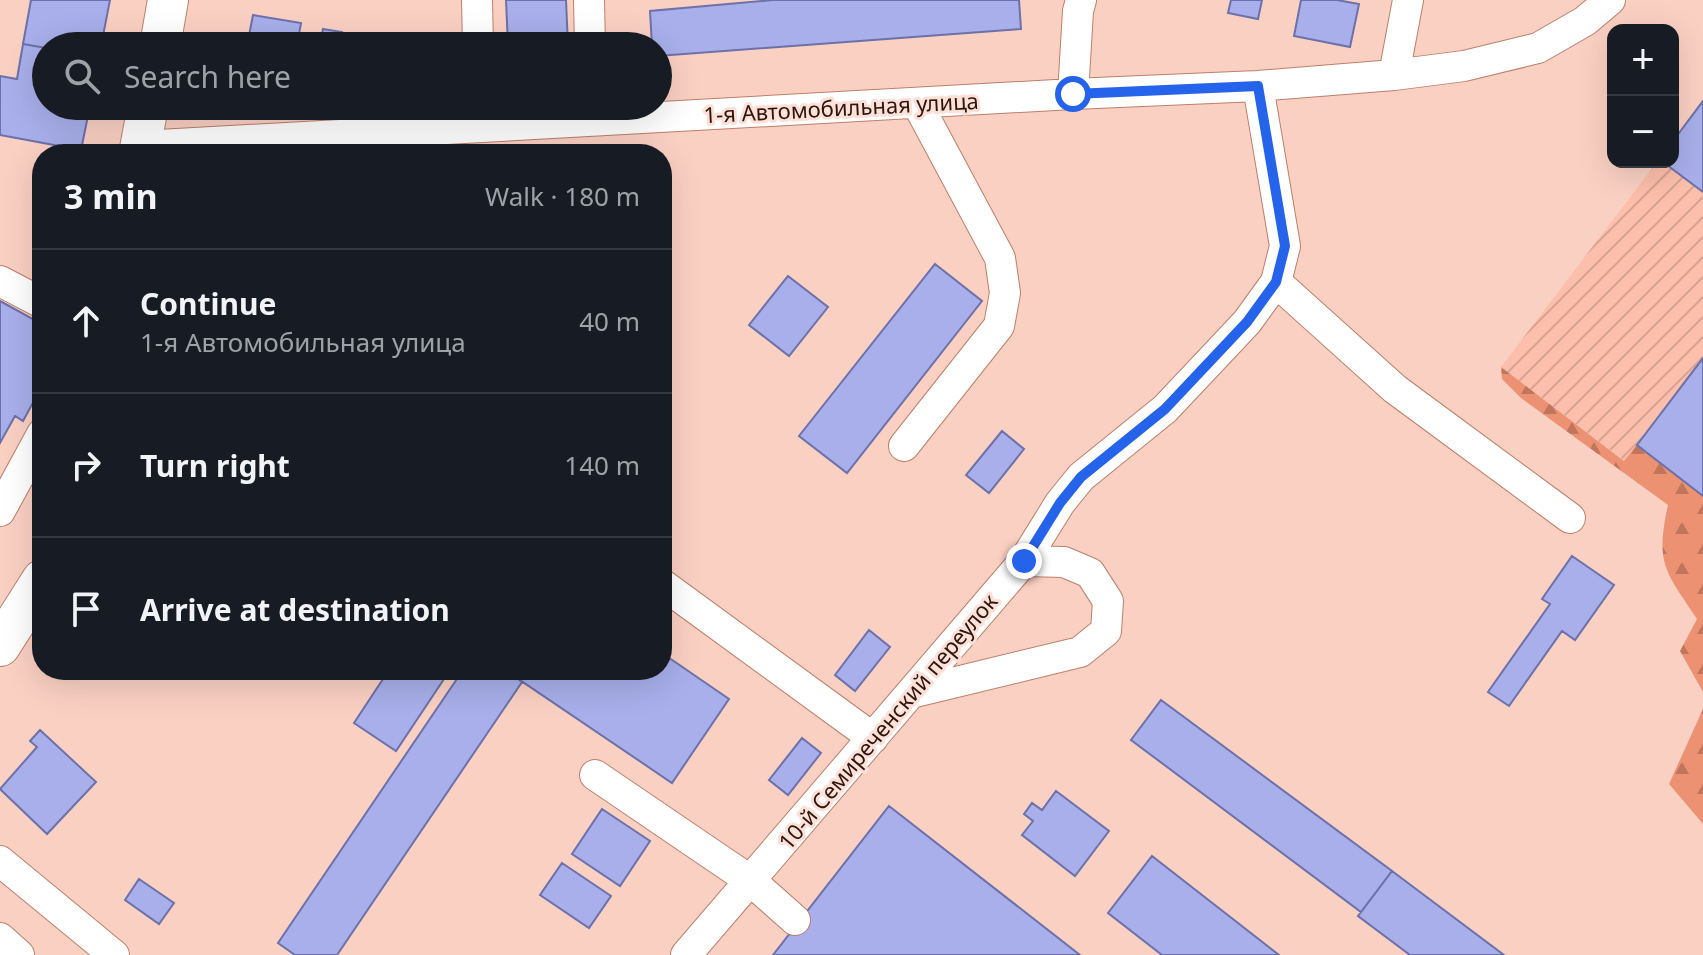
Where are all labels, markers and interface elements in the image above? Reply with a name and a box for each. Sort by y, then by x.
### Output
map controls [1607,24,1679,168]
button: + [1607,24,1679,96]
search box [32,32,672,120]
icon: search [60,54,104,98]
text: Search here [124,56,291,97]
route start [1055,76,1091,112]
street label: 1-я Автомобильная улица [703,85,979,129]
button: − [1607,96,1679,168]
text: 3 min [64,173,158,219]
text: Walk · 180 m [485,178,640,214]
text: Continue [140,283,276,324]
icon: ahead [64,299,108,343]
text: 40 m [579,303,640,339]
text: 1-я Автомобильная улица [140,324,466,360]
icon: right [64,443,108,487]
text: Turn right [140,445,290,486]
text: 140 m [564,447,640,483]
route end [1006,543,1042,579]
street label: 10-й Семиреченский переулок [771,586,1003,855]
icon: arrive [64,587,108,631]
text: Arrive at destination [140,589,450,630]

